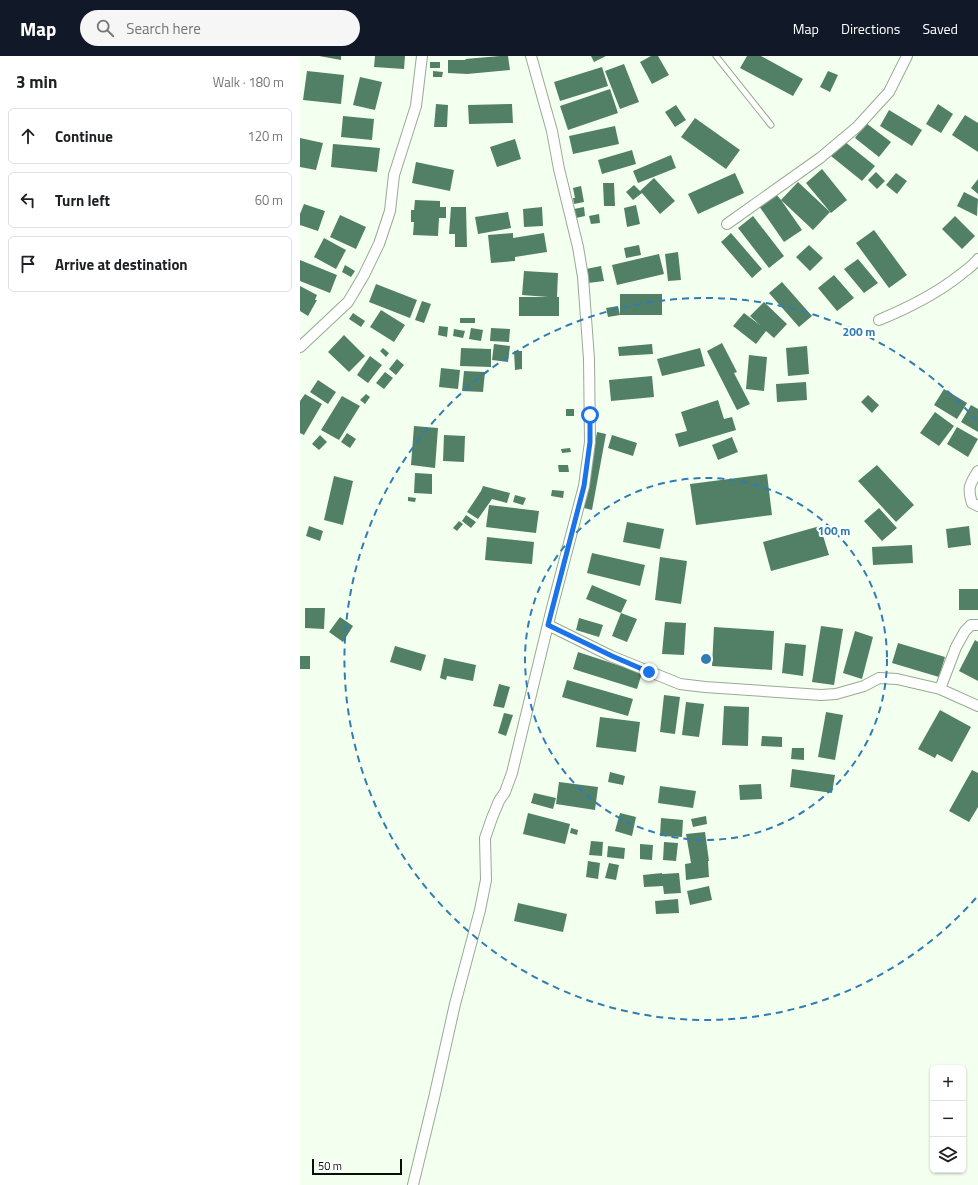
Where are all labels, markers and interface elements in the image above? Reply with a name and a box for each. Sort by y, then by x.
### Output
search box [80,10,360,46]
text: Map [20,14,56,43]
icon: search [94,17,116,39]
text: Search here [126,17,201,40]
text: Map [793,18,819,39]
text: Directions [841,18,900,39]
text: Saved [922,18,958,39]
text: 3 min [16,69,57,95]
text: Walk · 180 m [213,72,284,92]
icon: ahead [17,125,39,147]
text: Continue [55,125,113,148]
text: 120 m [247,126,283,146]
icon: left [17,189,39,211]
text: Turn left [55,189,110,212]
text: 60 m [255,190,283,210]
icon: arrive [17,253,39,275]
text: Arrive at destination [55,253,188,276]
text: 200 m [843,322,875,341]
route start [581,406,599,424]
text: 100 m [818,521,850,540]
centre of rings [699,652,713,666]
route end [640,663,658,681]
map controls [930,1065,966,1173]
button: + [930,1065,966,1101]
button: − [930,1101,966,1137]
button: layers [930,1137,966,1173]
scale bar [312,1157,402,1176]
text: 50 m [318,1158,342,1174]

